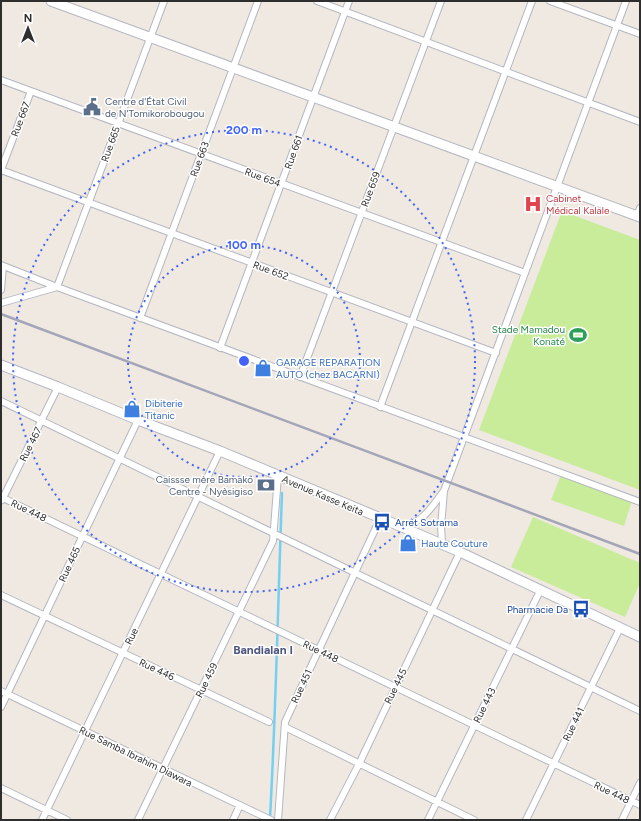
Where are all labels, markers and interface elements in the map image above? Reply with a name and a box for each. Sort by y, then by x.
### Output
north arrow [8,8,48,48]
text: N [24,12,32,25]
place label: Centre d'État Civil de N'Tomikorobougou [105,95,204,120]
public building icon: Centre d'État Civil de N'Tomikorobougou [82,97,102,117]
street label: Rue 667 [8,99,33,139]
text: 200 m [226,123,262,137]
street label: Rue 665 [98,124,123,164]
street label: Rue 661 [281,133,306,171]
street label: Rue 663 [187,140,212,179]
street label: Rue 654 [243,165,283,190]
street label: Rue 659 [358,169,383,209]
place label: Cabinet Médical Kalale [546,192,610,217]
hospital icon: Cabinet Médical Kalale [523,194,543,214]
text: 100 m [227,238,261,252]
street label: Rue 652 [251,258,290,283]
place label: Stade Mamadou Konaté [492,323,566,348]
sports icon: Stade Mamadou Konaté [568,325,588,345]
centre of rings [237,354,251,368]
place label: GARAGE REPARATION AUTO (chez BACARNI) [276,356,380,381]
shop icon: GARAGE REPARATION AUTO (chez BACARNI) [253,358,273,378]
place label: Dibiterie Titanic [145,397,183,422]
shop icon: Dibiterie Titanic [122,399,142,419]
street label: Rue 467 [16,424,45,464]
street label: Avenue Kasse Keita [280,472,366,519]
place label: Caissse mère Bamako Centre - Nyèsigiso [156,473,253,498]
bank icon: Caissse mère Bamako Centre - Nyèsigiso [256,475,276,495]
street label: Rue 448 [9,496,49,525]
bus stop icon: Arret Sotrama [372,512,392,532]
place label: Arret Sotrama [395,516,458,529]
shop icon: Haute Couture [398,533,418,553]
place label: Haute Couture [421,537,488,550]
street label: Rue 465 [56,544,83,584]
bus stop icon: Pharmacie Da [571,599,591,619]
place label: Pharmacie Da [507,603,568,616]
street label: Rue [122,625,141,647]
street label: Rue 448 [301,637,341,666]
district label: Bandialan I [233,643,293,657]
street label: Rue 446 [137,656,177,683]
street label: Rue 459 [192,660,221,700]
street label: Rue 445 [381,666,410,706]
street label: Rue 451 [288,667,315,705]
street label: Rue 443 [470,685,499,725]
street label: Rue 441 [560,705,587,743]
street label: Rue Samba Ibrahim Diawara [77,723,195,790]
street label: Rue 448 [592,778,632,807]

